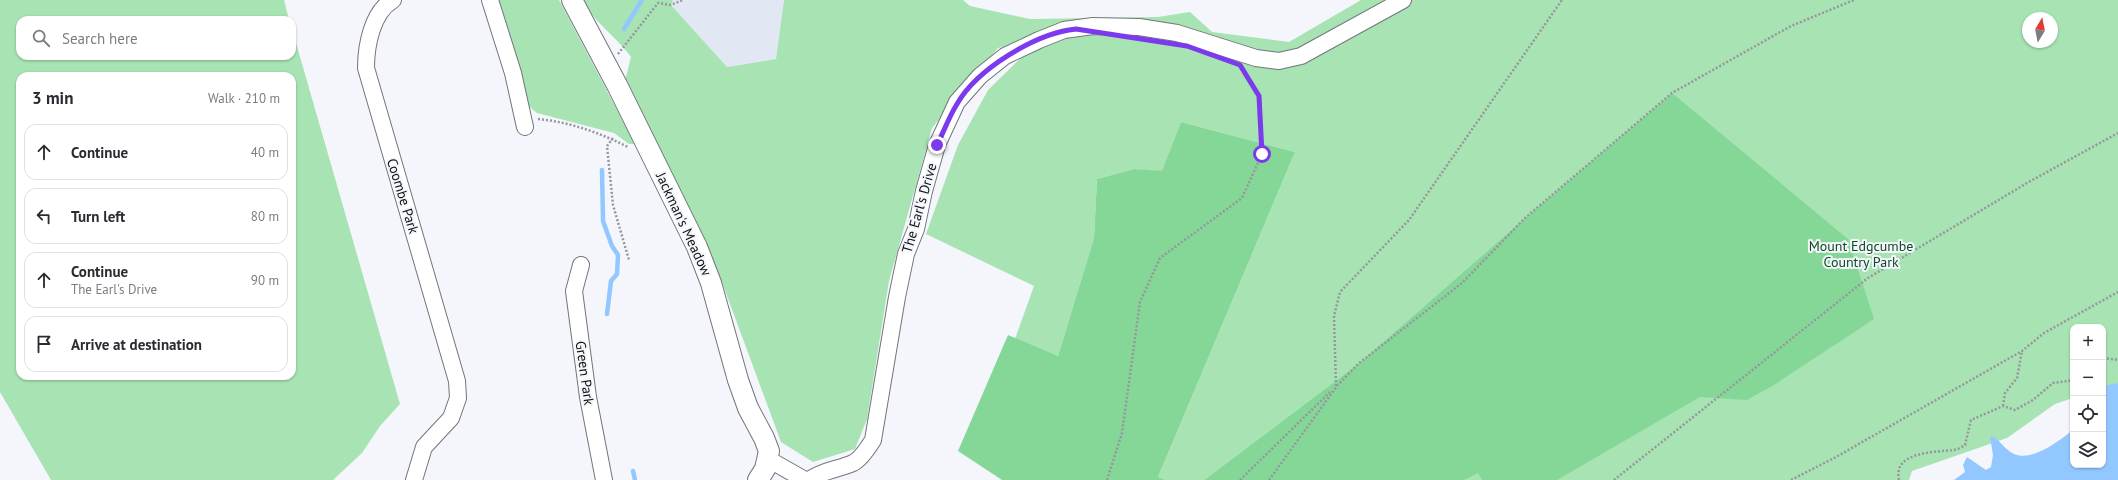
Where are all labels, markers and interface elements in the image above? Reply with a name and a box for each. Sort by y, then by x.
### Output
north arrow [2022,12,2058,48]
search box [16,16,296,60]
icon: search [30,27,52,49]
text: Search here [62,29,138,48]
text: 3 min [32,87,73,109]
text: Walk · 210 m [208,90,280,107]
route end [928,136,946,154]
icon: ahead [33,141,55,163]
text: Continue [71,143,128,162]
text: 40 m [251,144,279,161]
route start [1253,145,1271,163]
street label: Coombe Park [383,156,423,236]
street label: The Earl's Drive [898,161,940,255]
street label: Jackman's Meadow [652,168,716,279]
icon: left [33,205,55,227]
text: Turn left [71,207,125,226]
text: 80 m [251,208,279,225]
park label: Mount Edgcumbe Country Park [1809,237,1913,271]
text: Continue [71,262,128,281]
icon: ahead [33,269,55,291]
text: 90 m [251,272,279,289]
text: The Earl's Drive [71,281,157,298]
map controls [2070,324,2106,468]
button: + [2070,324,2106,360]
icon: arrive [33,333,55,355]
text: Arrive at destination [71,335,202,354]
street label: Green Park [572,340,598,406]
button: − [2070,360,2106,396]
button: locate [2070,396,2106,432]
button: layers [2070,432,2106,468]

